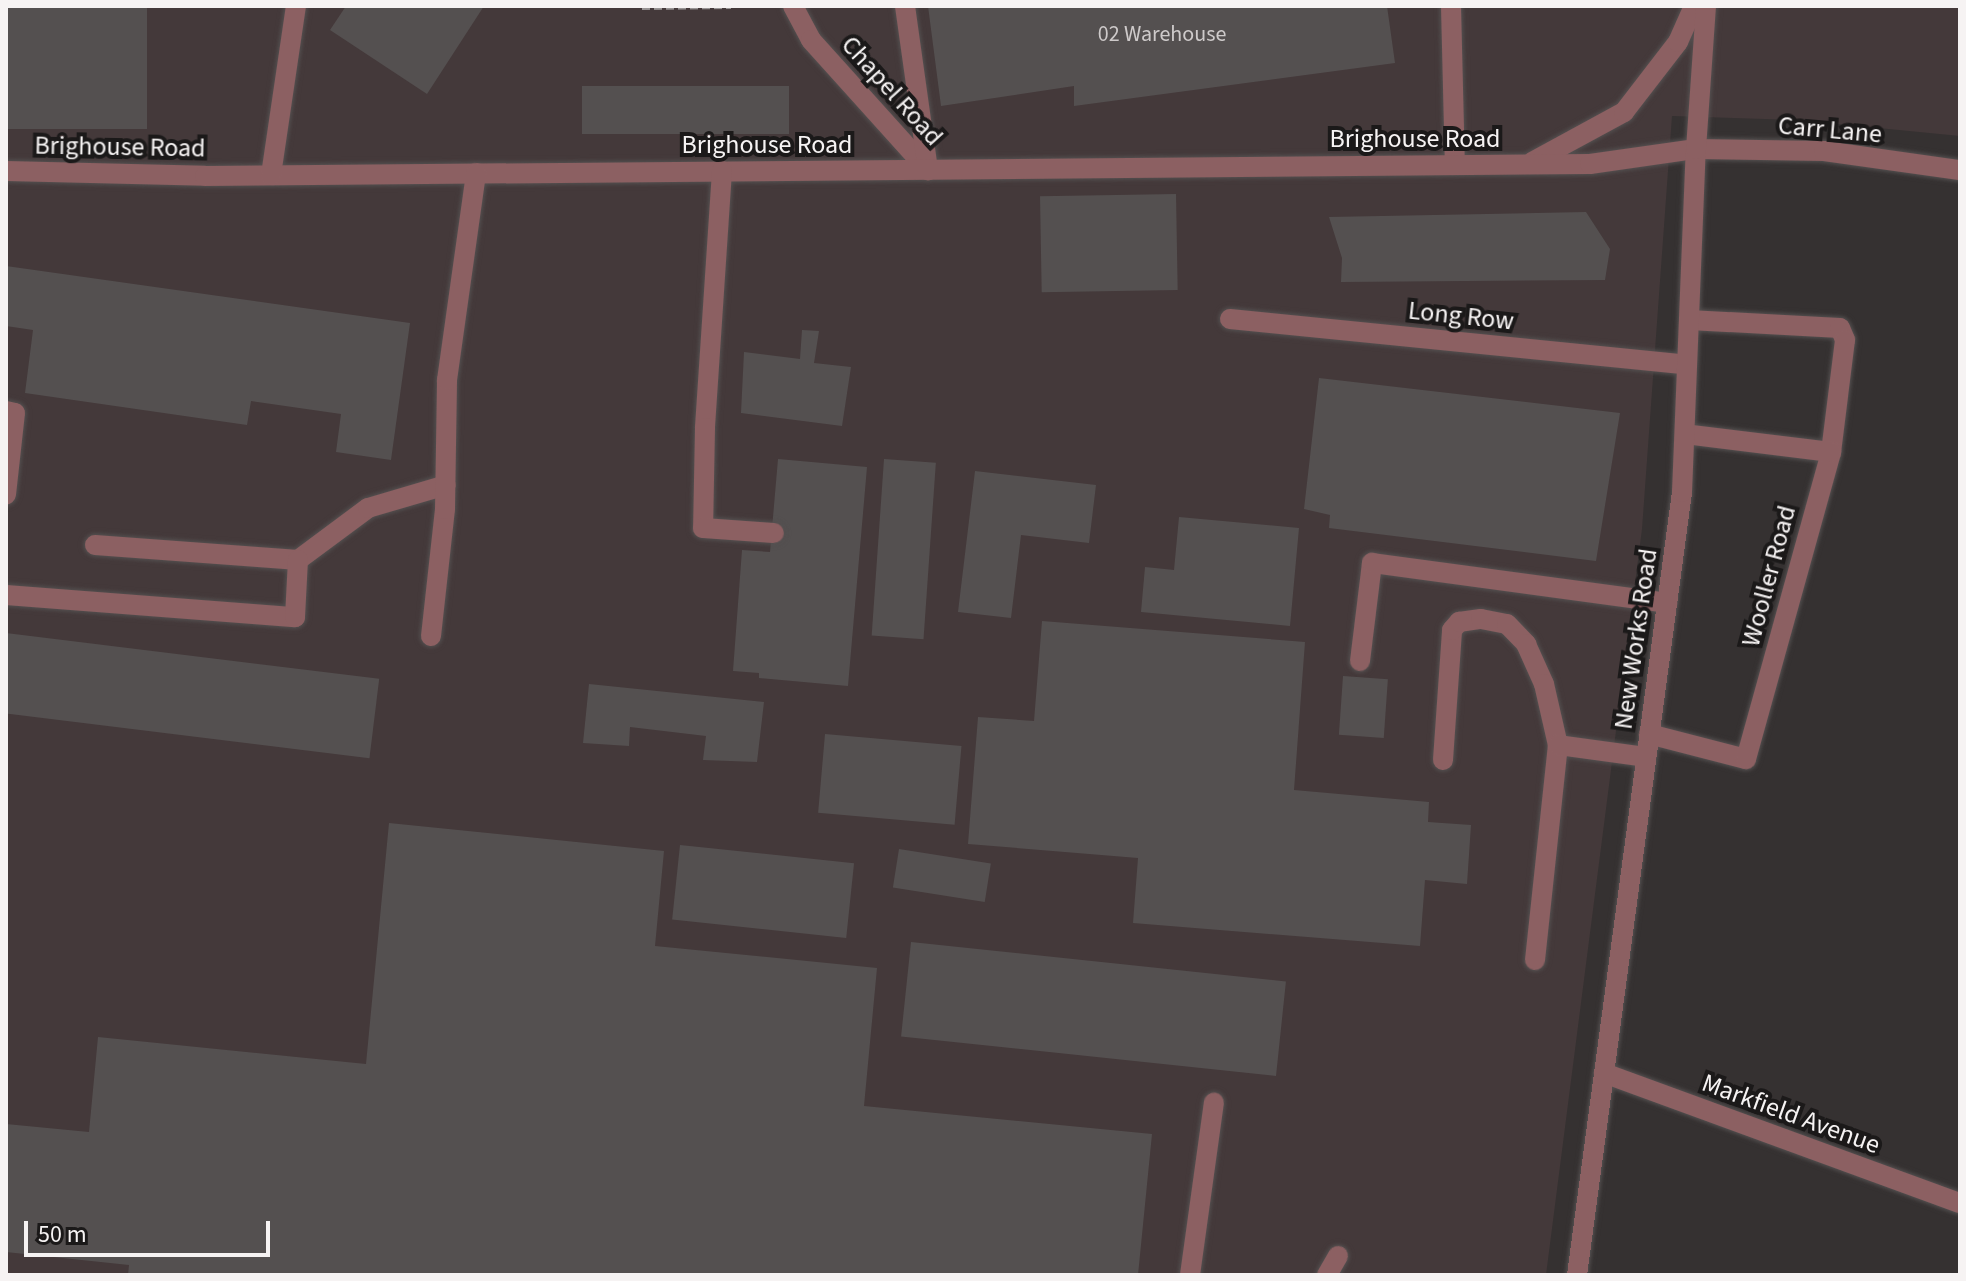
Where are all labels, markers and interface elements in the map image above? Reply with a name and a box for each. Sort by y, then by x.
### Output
house number: 02 Warehouse [1098,22,1226,48]
street label: Chapel Road [835,30,949,152]
street label: Carr Lane [1777,110,1883,150]
street label: Brighouse Road [1330,123,1500,155]
street label: Brighouse Road [682,129,852,161]
street label: Brighouse Road [34,130,206,164]
street label: Long Row [1407,295,1515,337]
street label: Wooller Road [1735,502,1803,650]
street label: New Works Road [1608,547,1664,731]
street label: Markfield Avenue [1698,1067,1884,1161]
scale bar [28,1205,274,1255]
text: 50 m [38,1217,87,1252]

